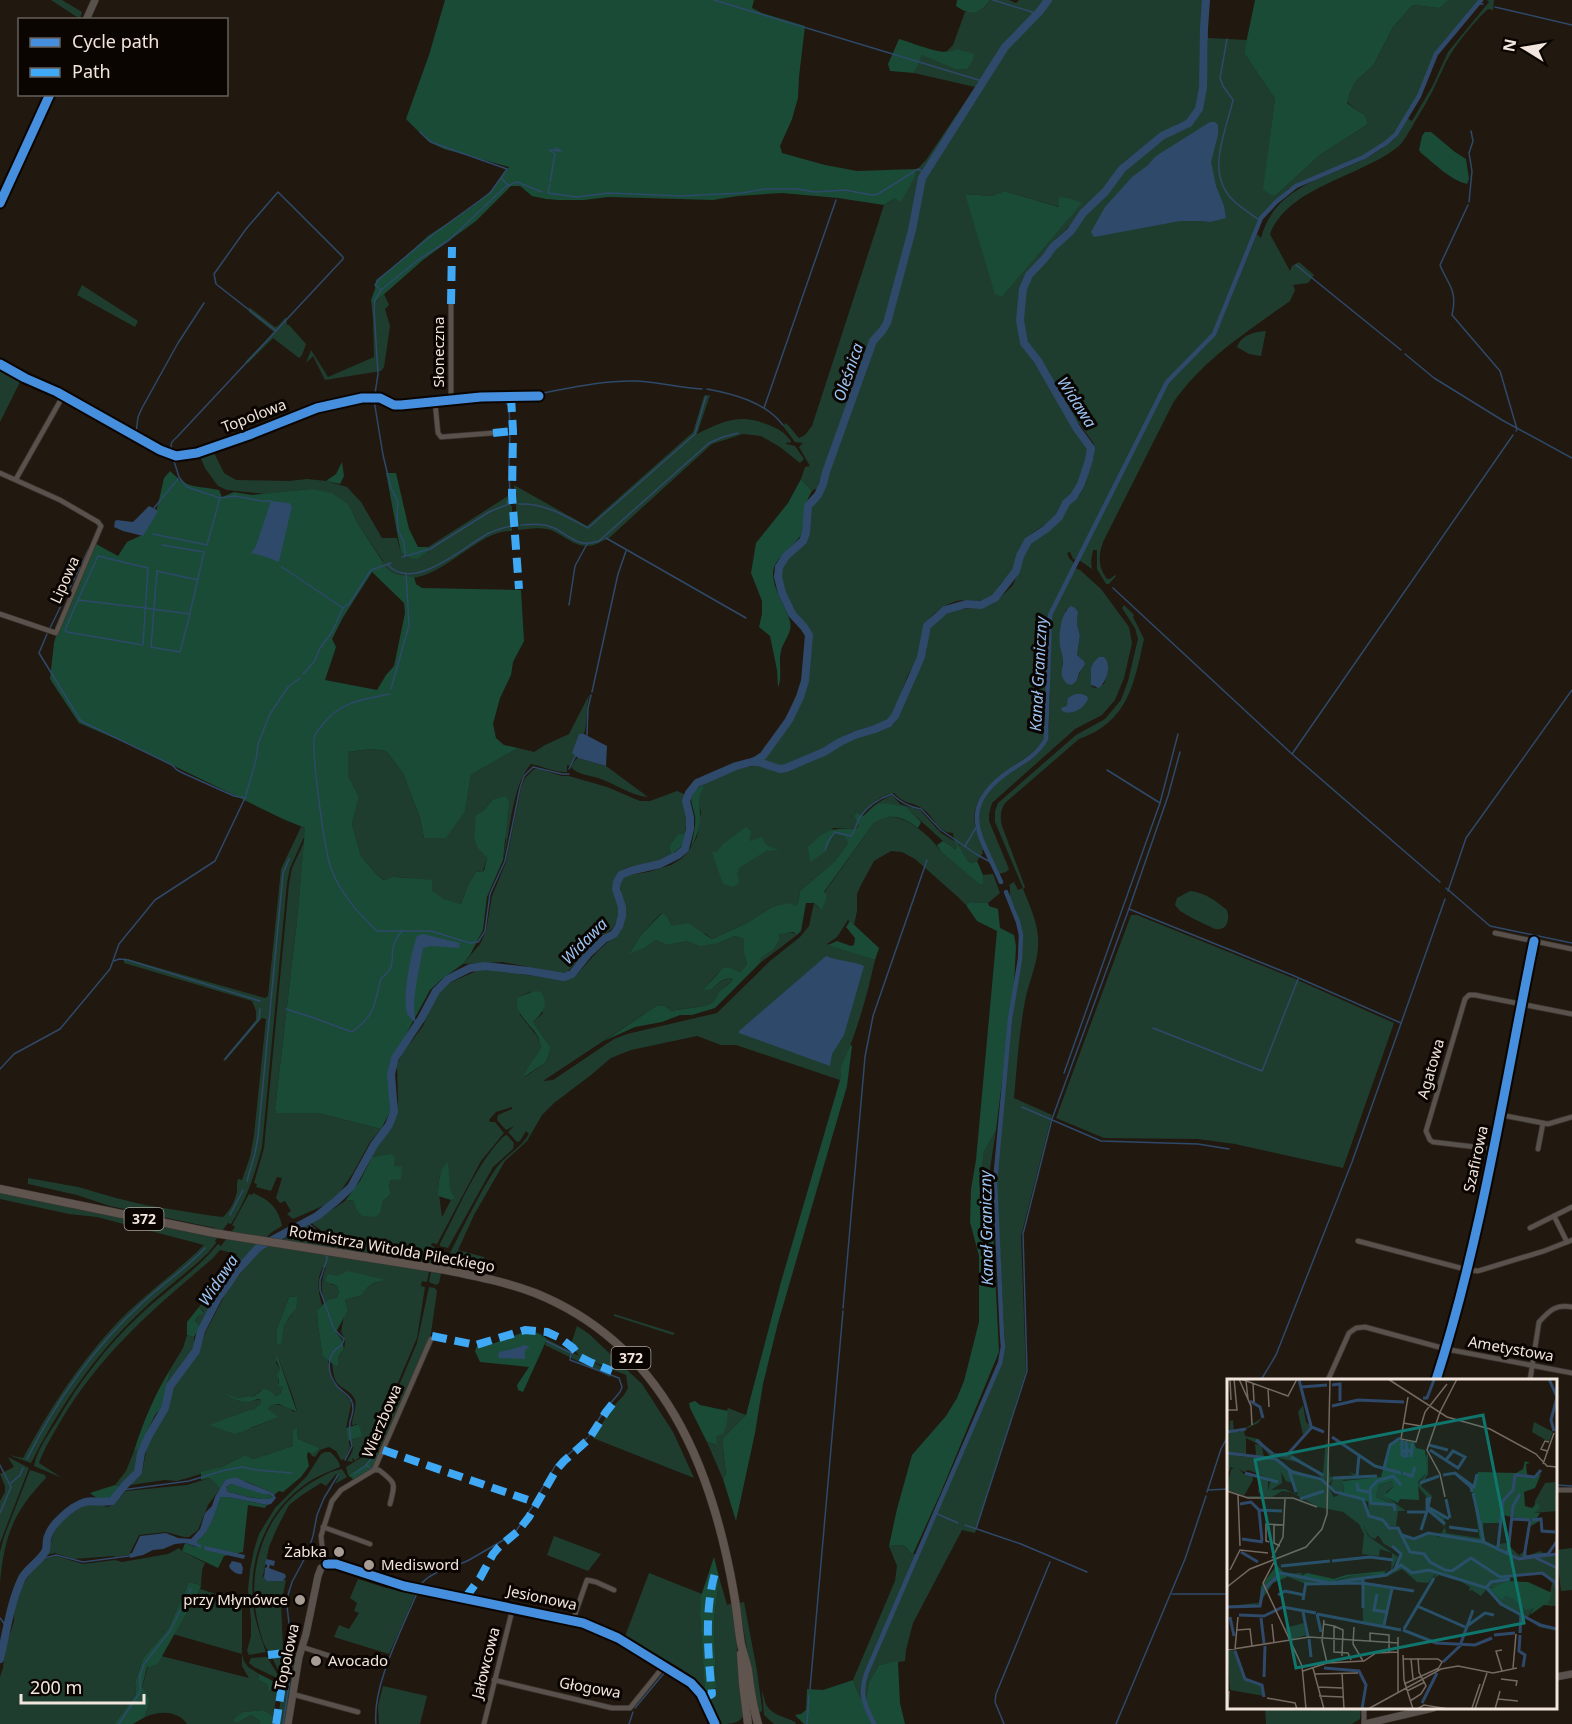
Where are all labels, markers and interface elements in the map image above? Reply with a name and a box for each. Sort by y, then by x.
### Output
legend [18,18,228,96]
north arrow [1494,18,1554,78]
text: Cycle path [72,29,159,53]
text: N [1497,37,1521,54]
text: Path [72,59,111,83]
street label: Słoneczna [428,317,448,387]
water label: Oleśnica [828,340,868,404]
water label: Widawa [1052,372,1102,432]
street label: Topolowa [219,394,289,436]
street label: Lipowa [45,553,83,606]
water label: Kanał Graniczny [1024,614,1052,732]
water label: Widawa [556,913,612,969]
street label: Agatowa [1412,1036,1448,1101]
street label: Szafirowa [1458,1124,1492,1194]
water label: Kanał Graniczny [974,1169,998,1286]
road number: 372 [124,1208,164,1230]
street label: Rotmistrza Witolda Pileckiego [288,1220,497,1276]
water label: Widawa [193,1250,243,1310]
street label: Ametystowa [1467,1331,1556,1365]
road number: 372 [612,1347,650,1369]
inset map [1227,1379,1557,1709]
street label: Wierzbowa [357,1381,405,1460]
place label: Żabka [284,1541,327,1561]
marker: Żabka [332,1545,346,1559]
place label: Medisword [381,1554,459,1574]
marker: Medisword [362,1558,376,1572]
street label: Jesionowa [503,1579,579,1614]
place label: przy Młynówce [183,1589,288,1609]
marker: przy Młynówce [293,1593,307,1607]
street label: Topolowa [269,1622,303,1692]
street label: Jałowcowa [466,1625,504,1703]
place label: Avocado [328,1650,388,1670]
marker: Avocado [309,1654,323,1668]
scale bar [21,1667,144,1705]
street label: Głogowa [558,1672,622,1702]
text: 200 m [30,1675,82,1699]

